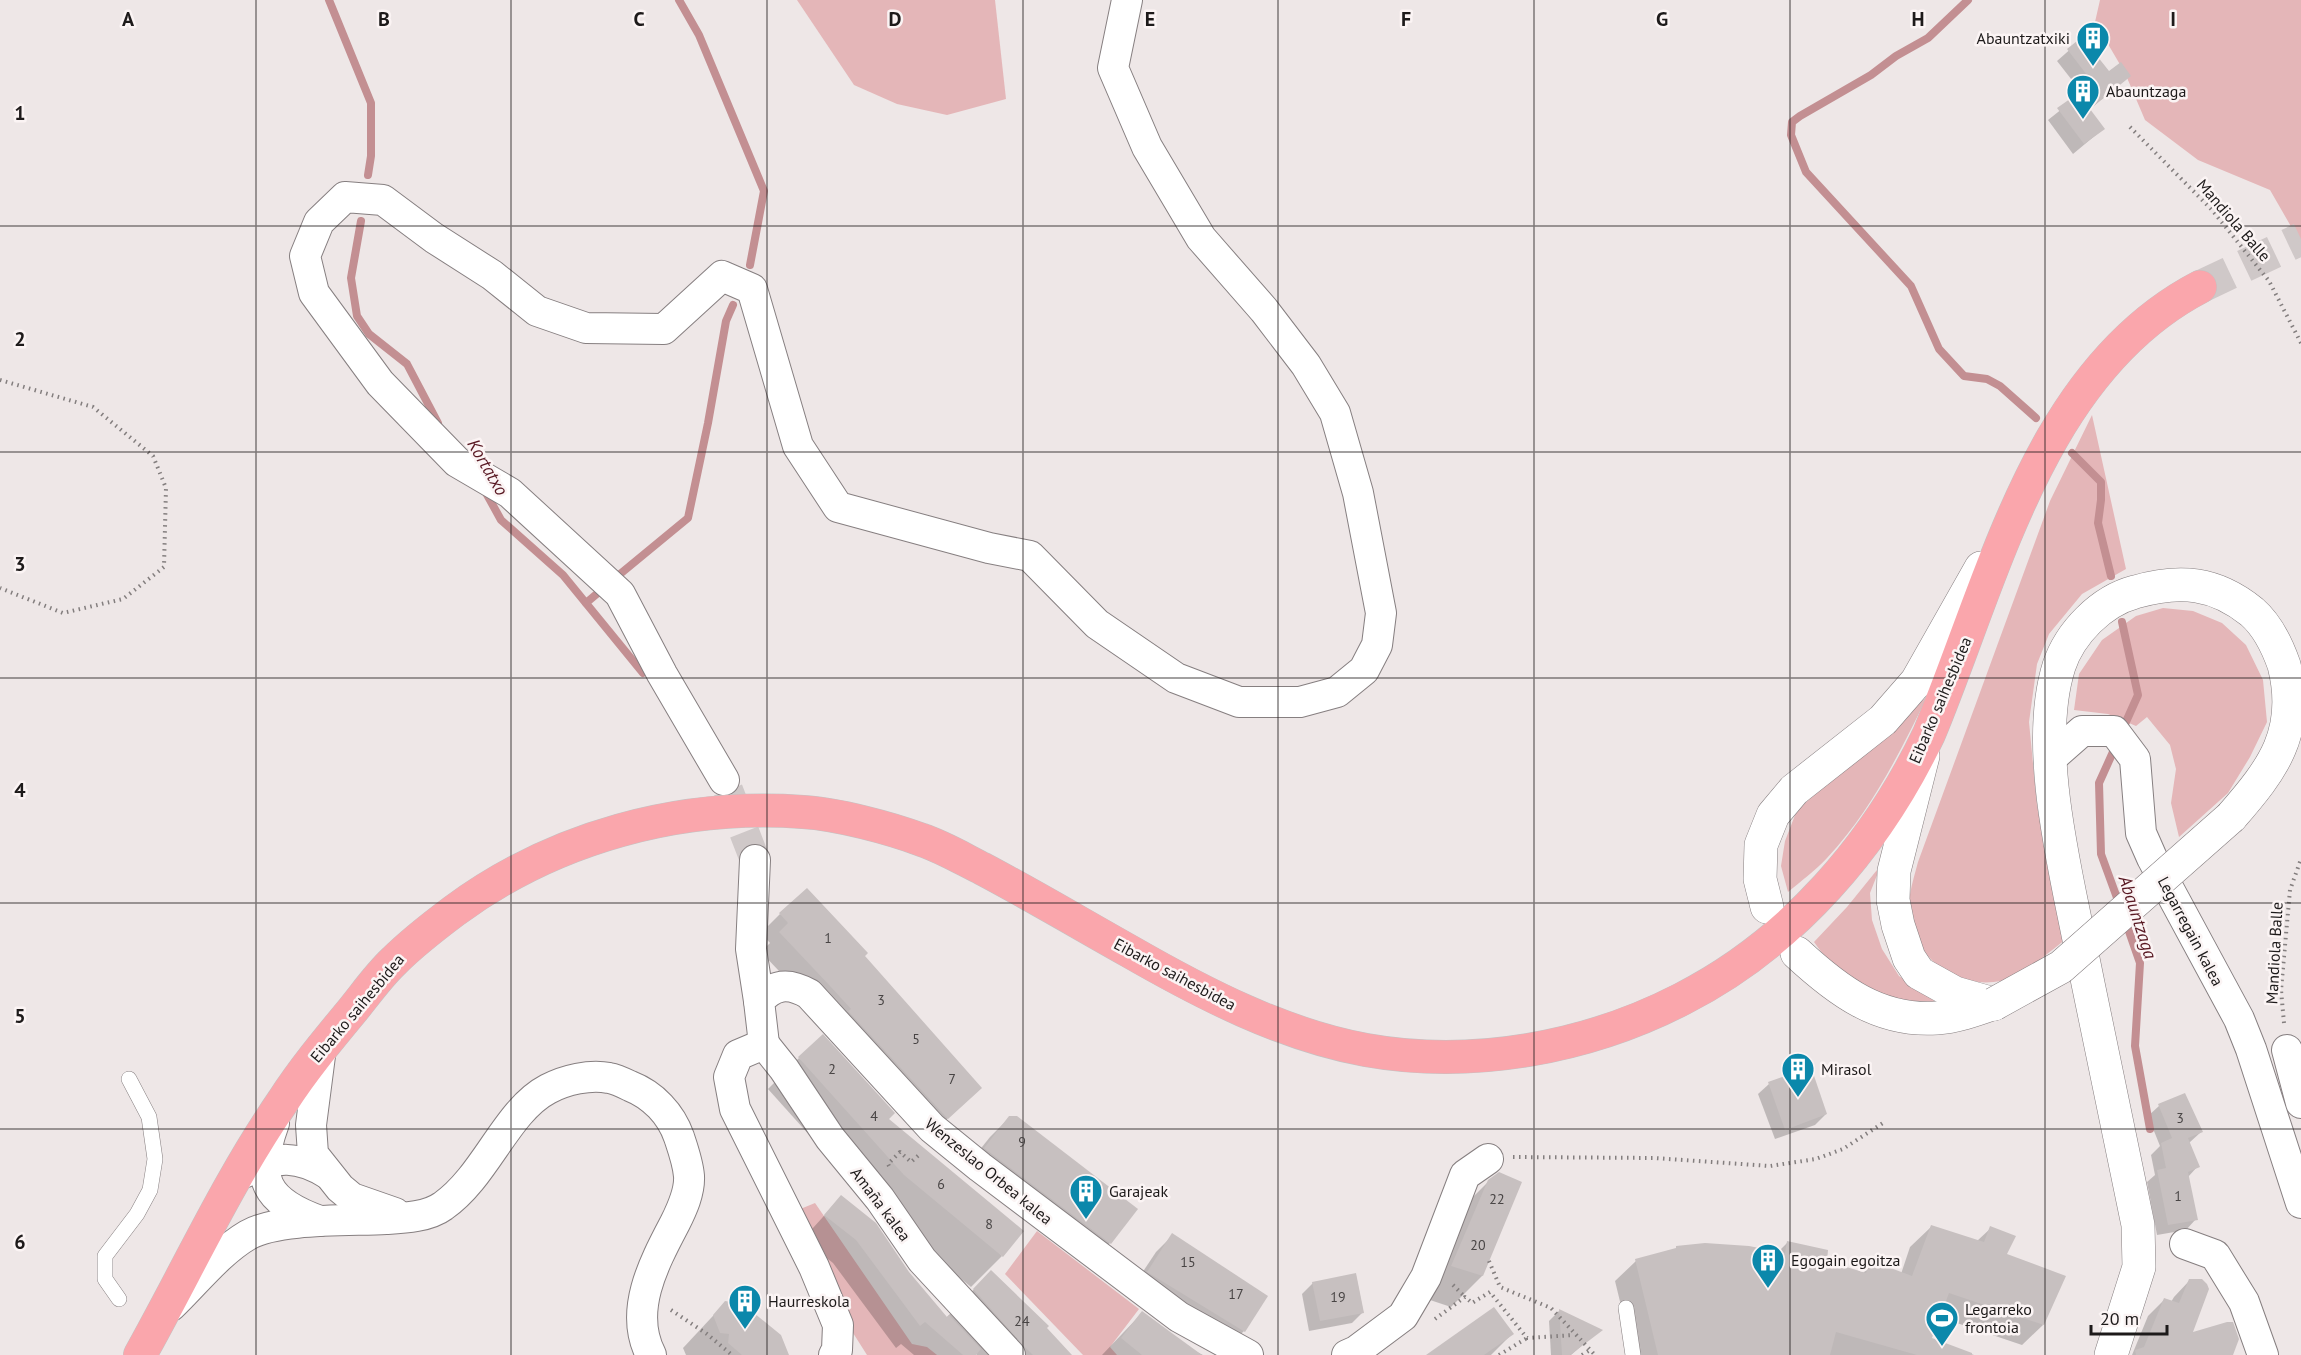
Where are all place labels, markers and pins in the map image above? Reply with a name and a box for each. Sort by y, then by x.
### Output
building icon: Abauntzatxiki [2075,20,2111,67]
place label: Abauntzatxiki [1977,28,2070,48]
building icon: Abauntzaga [2065,73,2101,120]
place label: Abauntzaga [2106,81,2186,101]
building icon: Mirasol [1780,1051,1816,1098]
place label: Mirasol [1821,1059,1872,1079]
building icon: Garajeak [1068,1173,1104,1220]
place label: Garajeak [1109,1181,1168,1201]
building icon: Egogain egoitza [1750,1242,1786,1289]
place label: Egogain egoitza [1791,1250,1901,1270]
building icon: Haurreskola [727,1283,763,1330]
place label: Haurreskola [768,1291,850,1311]
place label: Legarreko frontoia [1965,1299,2032,1337]
sports icon: Legarreko frontoia [1924,1300,1960,1347]

